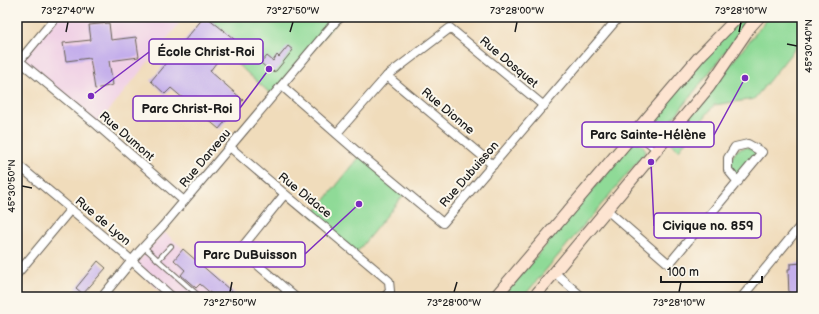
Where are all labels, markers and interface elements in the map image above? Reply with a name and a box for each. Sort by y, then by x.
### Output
text: 73°27'40"W [41,5,95,17]
text: 73°27'50"W [267,5,319,17]
text: 73°28'00"W [490,5,544,17]
text: 73°28'10"W [715,5,767,17]
text: 45°30'40"N [803,19,815,73]
street label: Rue Dosquet [477,34,541,91]
callout: École Christ-Roi [149,39,263,64]
text: École Christ-Roi [157,43,255,60]
street label: Rue Dionne [418,85,477,138]
callout: Parc Christ-Roi [133,96,240,121]
text: Parc Christ-Roi [142,101,232,117]
street label: Rue Dumont [96,108,158,165]
callout: Parc Sainte-Hélène [582,122,714,147]
street label: Rue Darveau [177,126,234,191]
text: Parc Sainte-Hélène [590,127,707,143]
street label: Rue Dubuisson [437,138,502,210]
text: 45°30'50"N [6,159,18,213]
street label: Rue Didace [275,169,334,221]
street label: Rue de Lyon [72,194,134,249]
callout: Civique no. 859 [654,213,761,238]
text: Civique no. 859 [662,218,754,234]
callout: Parc DuBuisson [195,242,305,267]
text: Parc DuBuisson [203,247,297,263]
scale bar [661,258,762,284]
text: 100 m [667,265,699,280]
text: 73°27'50"W [204,297,256,309]
text: 73°28'00"W [427,297,481,309]
text: 73°28'10"W [653,297,705,309]

